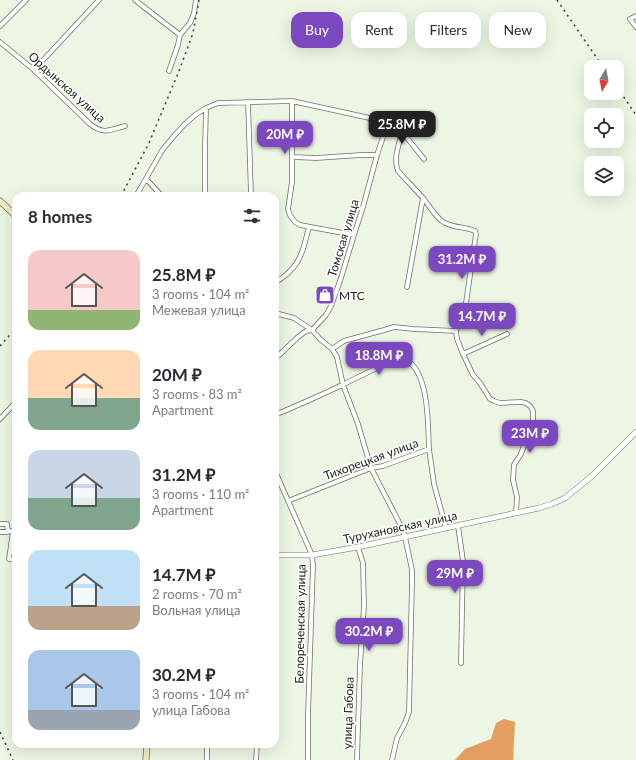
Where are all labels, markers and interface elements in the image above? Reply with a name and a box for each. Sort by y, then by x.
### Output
chip: Buy [291,12,343,48]
chip: Rent [351,12,407,48]
chip: Filters [415,12,481,48]
chip: New [489,12,546,48]
street label: Ордынская улица [25,48,109,126]
north arrow [584,60,624,100]
map controls [584,60,624,196]
button: locate [584,108,624,148]
pin: 25.8M ₽ [365,111,439,145]
text: 25.8M ₽ [378,116,426,132]
pin: 20M ₽ [257,121,313,155]
text: 20M ₽ [266,126,304,142]
button: layers [584,156,624,196]
street label: Томская улица [324,197,362,279]
icon: filters [241,205,263,227]
text: 8 homes [28,206,92,227]
pin: 31.2M ₽ [425,246,499,280]
text: 31.2M ₽ [438,251,486,267]
text: 25.8M ₽ [152,264,216,285]
icon: home [60,266,108,314]
shop icon: МТС [314,284,336,306]
text: 3 rooms · 104 m² [152,286,249,302]
place label: МТС [339,288,365,303]
text: Межевая улица [152,302,246,318]
pin: 14.7M ₽ [445,303,519,337]
text: 14.7M ₽ [458,308,506,324]
pin: 18.8M ₽ [342,342,416,376]
text: 18.8M ₽ [355,347,403,363]
text: 20M ₽ [152,364,202,385]
icon: home [60,366,108,414]
text: 3 rooms · 83 m² [152,386,242,402]
text: Apartment [152,402,213,418]
pin: 23M ₽ [502,420,558,454]
text: 23M ₽ [511,425,549,441]
street label: Тихорецкая улица [322,435,420,483]
text: 31.2M ₽ [152,464,216,485]
icon: home [60,466,108,514]
text: 3 rooms · 110 m² [152,486,249,502]
text: Apartment [152,502,213,518]
street label: Турухановская улица [342,508,458,546]
pin: 29M ₽ [427,560,483,594]
text: 14.7M ₽ [152,564,216,585]
street label: Белореченская улица [291,564,309,684]
text: 29M ₽ [436,565,474,581]
icon: home [60,566,108,614]
text: 2 rooms · 70 m² [152,586,242,602]
text: Вольная улица [152,602,240,618]
pin: 30.2M ₽ [332,618,406,652]
text: 30.2M ₽ [345,623,393,639]
text: 30.2M ₽ [152,664,216,685]
icon: home [60,666,108,714]
street label: улица Габова [339,677,357,749]
text: 3 rooms · 104 m² [152,686,249,702]
text: улица Габова [152,702,230,718]

